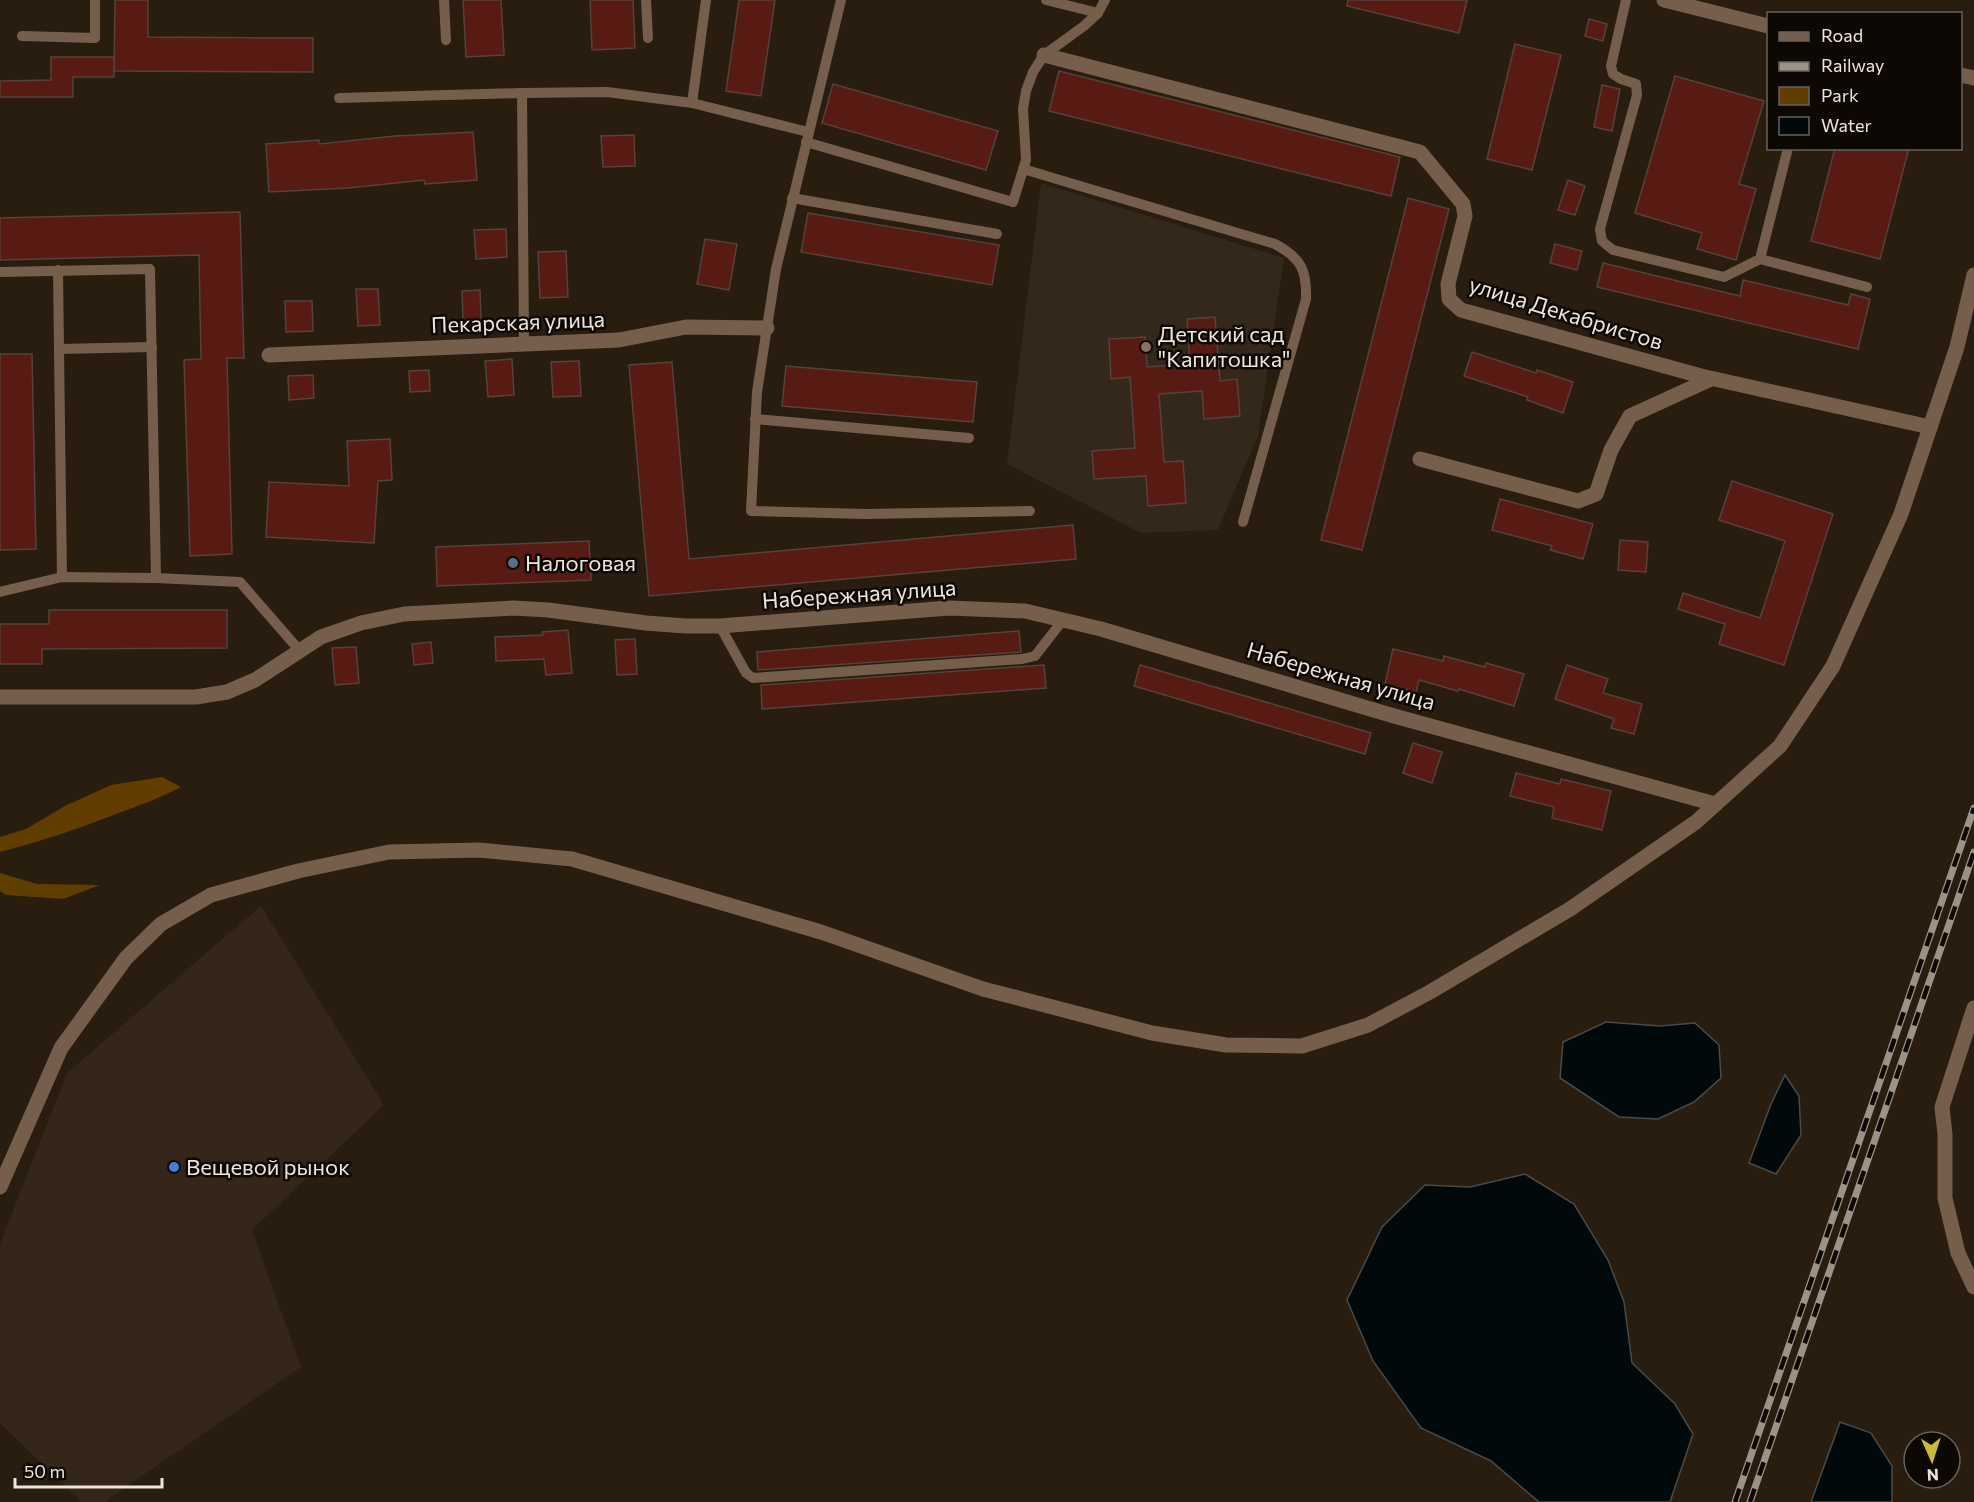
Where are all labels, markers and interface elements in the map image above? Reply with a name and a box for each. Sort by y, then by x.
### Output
legend [1767,12,1962,150]
text: Road [1821,24,1863,46]
text: Railway [1821,54,1884,76]
text: Park [1821,84,1859,106]
text: Water [1821,114,1872,136]
street label: улица Декабристов [1466,270,1666,355]
street label: Пекарская улица [431,305,605,338]
place label: Детский сад "Капитошка" [1158,320,1290,372]
marker: Детский сад "Капитошка" [1139,340,1153,354]
place label: Налоговая [525,549,636,576]
marker: Налоговая [506,556,520,570]
street label: Набережная улица [761,573,957,614]
street label: Набережная улица [1244,636,1438,715]
place label: Вещевой рынок [186,1153,350,1180]
marker: Вещевой рынок [167,1160,181,1174]
north arrow [1902,1430,1962,1490]
scale bar [15,1451,162,1489]
text: 50 m [24,1460,65,1482]
text: N [1926,1466,1939,1485]

